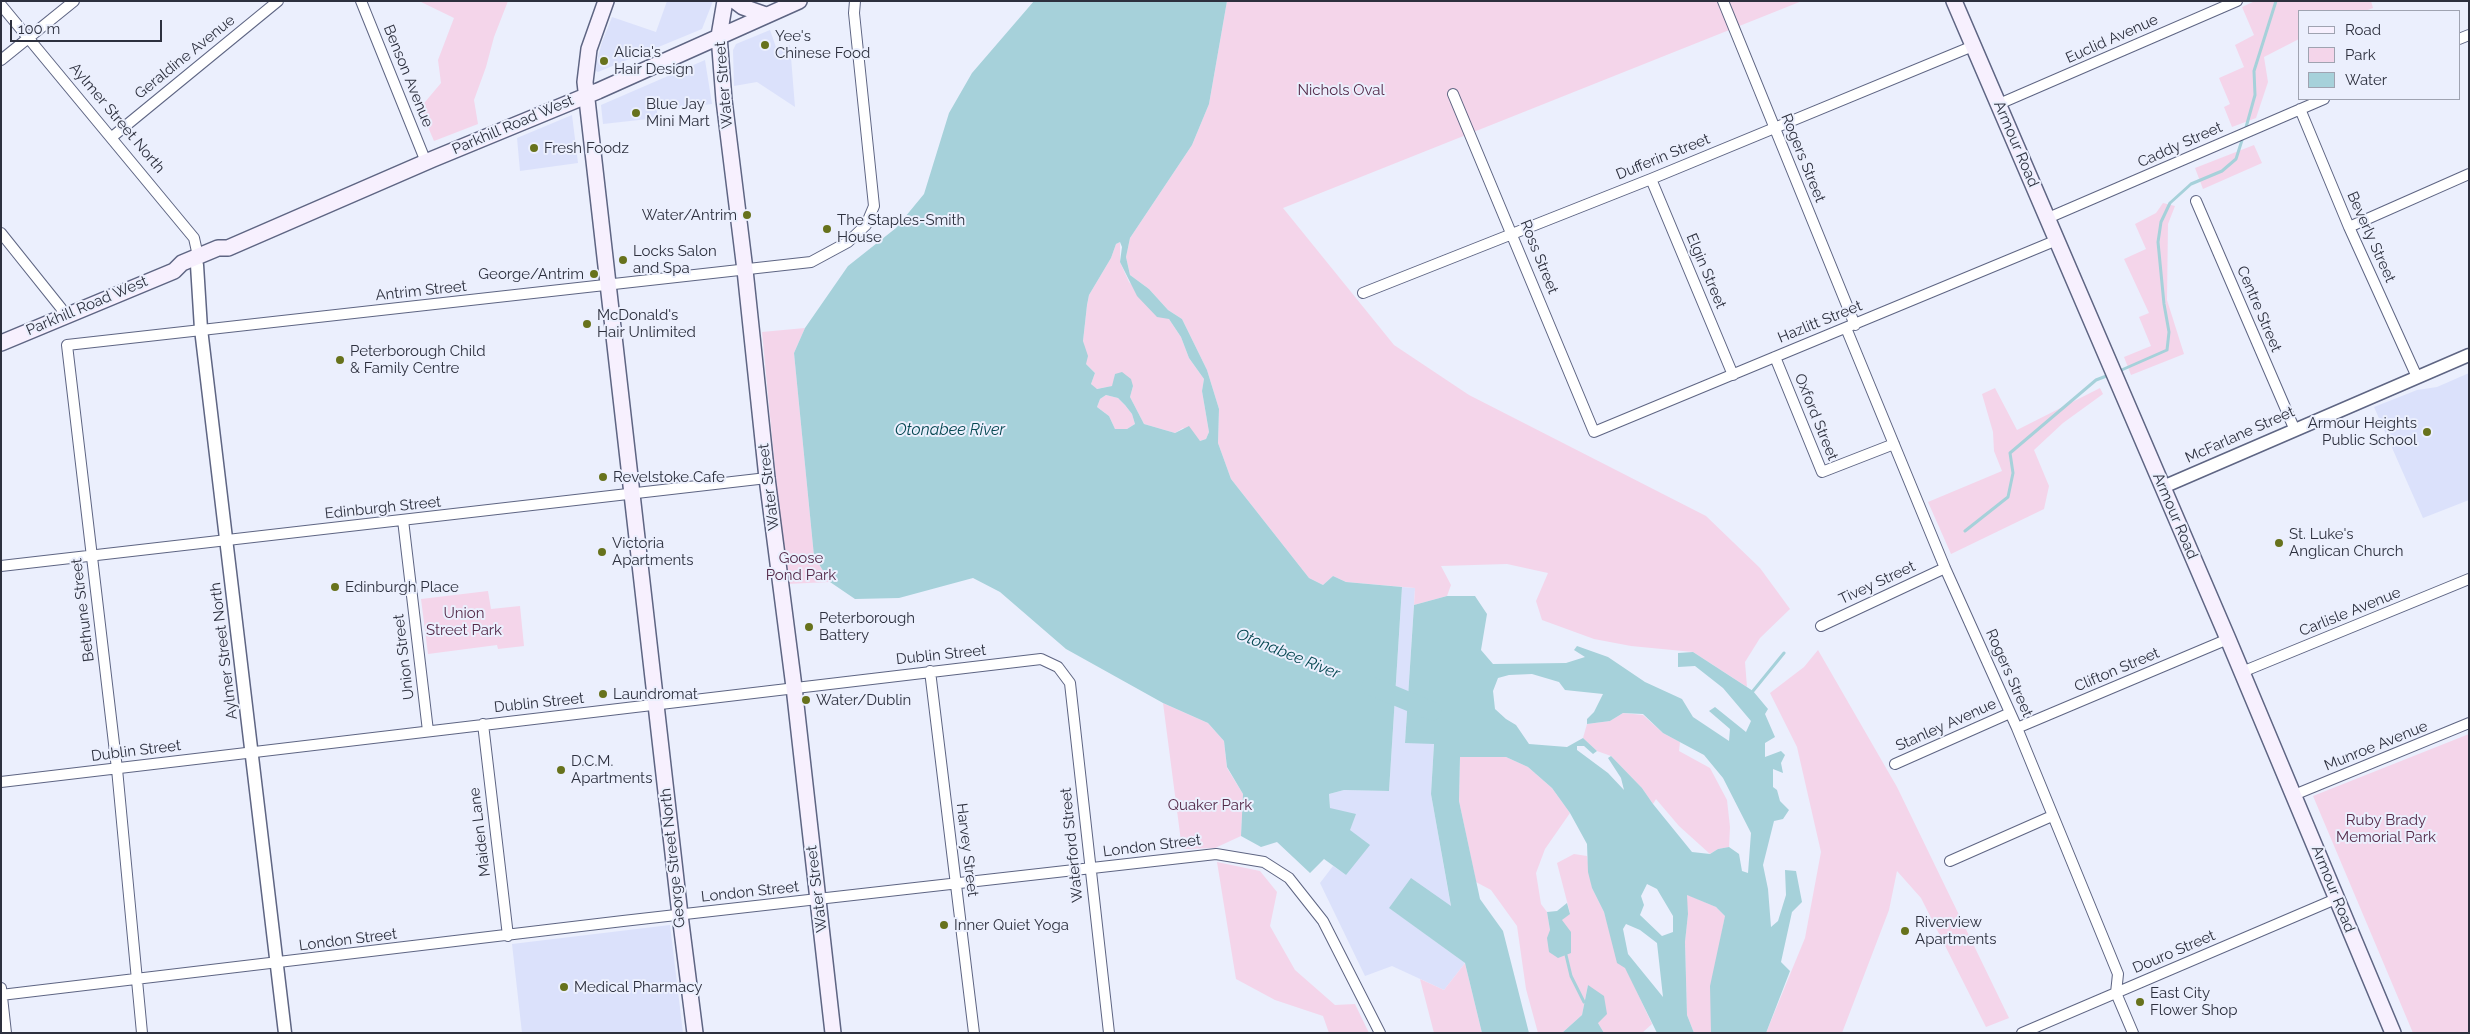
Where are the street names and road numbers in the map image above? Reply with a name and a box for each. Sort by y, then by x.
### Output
street label: Geraldine Avenue [131,11,239,103]
street label: Euclid Avenue [2063,11,2161,67]
street label: Benson Avenue [379,22,437,130]
street label: Water Street [711,41,737,129]
street label: Aylmer Street North [66,59,168,177]
street label: Parkhill Road West [450,91,576,159]
street label: Armour Road [1990,98,2042,190]
street label: Rogers Street [1777,111,1829,205]
street label: Caddy Street [2135,118,2225,172]
street label: Dufferin Street [1613,130,1713,184]
street label: Beverly Street [2343,189,2399,285]
street label: Ross Street [1516,217,1562,297]
street label: Elgin Street [1682,231,1730,311]
street label: Centre Street [2233,263,2285,355]
street label: Parkhill Road West [24,272,150,340]
street label: Antrim Street [375,277,467,305]
street label: Hazlitt Street [1775,297,1865,347]
street label: Oxford Street [1790,371,1842,463]
street label: McFarlane Street [2183,403,2297,467]
street label: Water Street [755,443,783,531]
street label: Armour Road [2149,470,2201,562]
street label: Edinburgh Street [324,493,442,523]
street label: Bethune Street [68,557,98,663]
street label: Tivey Street [1836,557,1918,609]
street label: Aylmer Street North [207,581,241,721]
street label: Carlisle Avenue [2297,583,2403,641]
street label: Union Street [390,613,418,701]
street label: Rogers Street [1982,626,2036,720]
street label: Dublin Street [895,641,987,669]
street label: Clifton Street [2072,644,2162,696]
street label: Dublin Street [493,689,585,717]
street label: Stanley Avenue [1893,695,1999,755]
street label: Munroe Avenue [2322,717,2430,775]
street label: Dublin Street [90,737,182,765]
street label: Maiden Lane [466,786,494,878]
street label: George Street North [657,787,689,929]
street label: Waterford Street [1057,787,1087,903]
street label: Harvey Street [952,802,982,898]
street label: London Street [1102,831,1202,861]
street label: Armour Road [2307,843,2359,935]
street label: Water Street [803,845,831,933]
street label: London Street [700,878,800,906]
street label: London Street [298,925,398,955]
street label: Douro Street [2130,927,2218,977]

